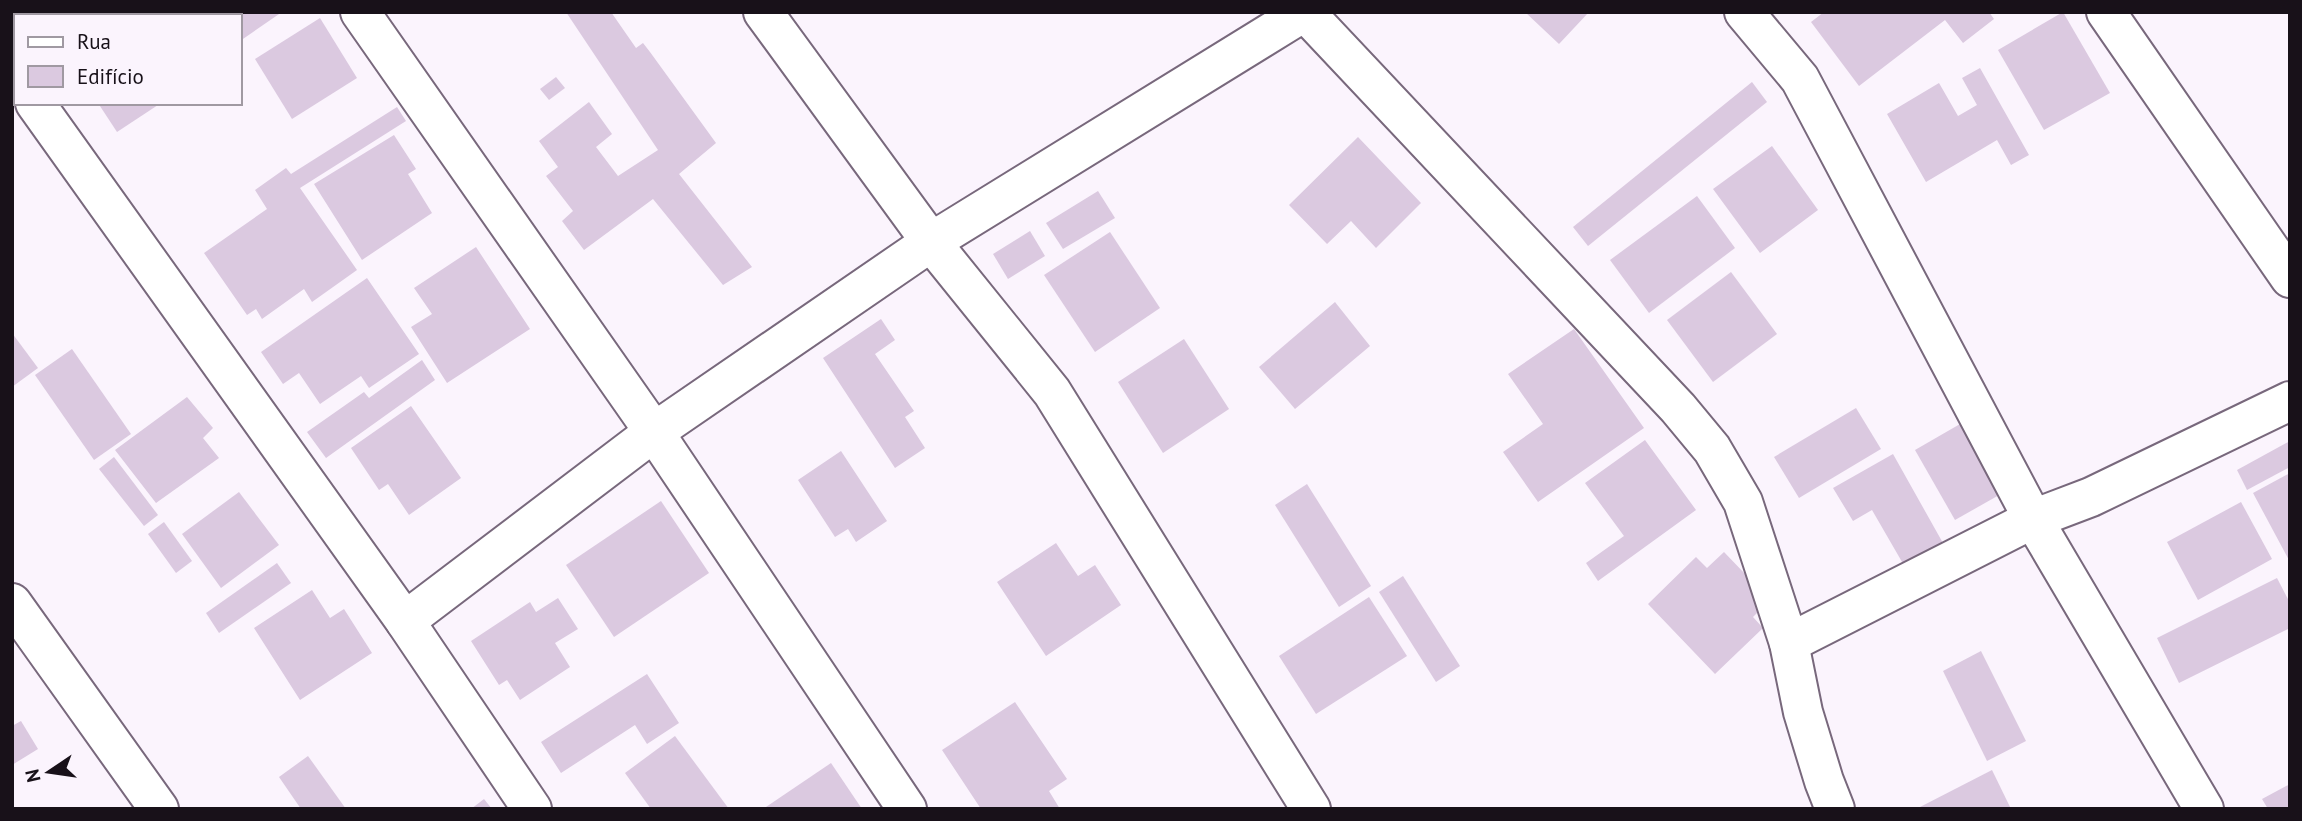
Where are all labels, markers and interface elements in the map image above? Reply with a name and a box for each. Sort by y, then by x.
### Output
legend [14,14,242,105]
text: Rua [77,28,111,55]
text: Edifício [77,63,144,90]
north arrow [14,737,84,807]
text: N [19,767,46,785]

